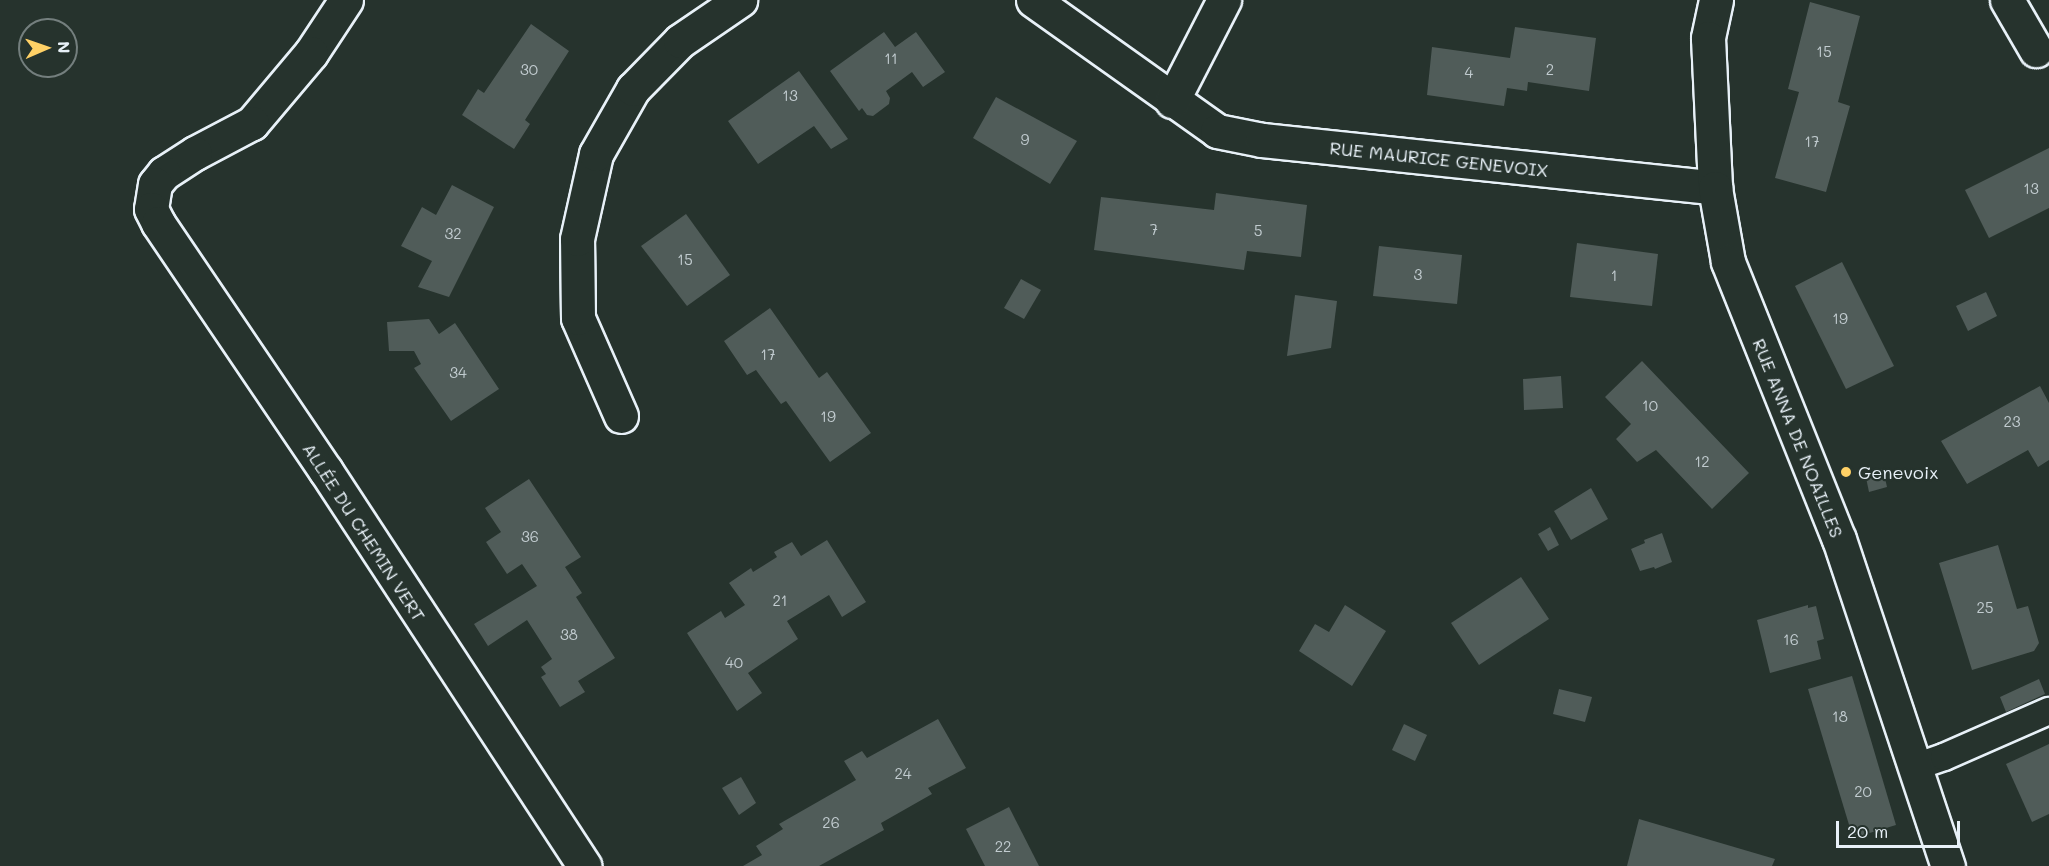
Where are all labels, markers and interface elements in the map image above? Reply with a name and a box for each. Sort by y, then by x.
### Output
north arrow [18,18,78,78]
text: N [54,41,75,54]
house number: 15 [1816,43,1832,61]
house number: 11 [884,50,898,68]
house number: 30 [520,61,538,79]
house number: 2 [1546,61,1554,79]
house number: 4 [1465,64,1473,82]
house number: 13 [782,87,798,105]
house number: 9 [1021,131,1029,149]
house number: 17 [1804,133,1820,151]
street label: RUE MAURICE GENEVOIX [1329,137,1549,181]
house number: 13 [2023,180,2039,198]
house number: 7 [1150,221,1158,239]
house number: 5 [1254,222,1262,240]
house number: 32 [444,225,462,243]
house number: 15 [677,251,693,269]
house number: 3 [1414,266,1422,284]
house number: 1 [1611,267,1617,285]
house number: 19 [1832,310,1848,328]
street label: RUE ANNA DE NOAILLES [1748,335,1848,541]
house number: 17 [760,346,776,364]
house number: 34 [449,364,467,382]
house number: 10 [1642,397,1658,415]
house number: 19 [820,408,836,426]
house number: 23 [2003,413,2021,431]
street label: ALLÉE DU CHEMIN VERT [298,439,430,625]
house number: 12 [1694,453,1710,471]
place label: Genevoix [1858,461,1938,483]
marker: Genevoix [1839,465,1853,479]
house number: 36 [521,528,539,546]
house number: 21 [772,592,788,610]
house number: 25 [1976,599,1994,617]
house number: 38 [560,626,578,644]
house number: 16 [1783,631,1799,649]
house number: 40 [725,654,743,672]
house number: 18 [1832,708,1848,726]
house number: 24 [894,765,912,783]
house number: 20 [1854,783,1872,801]
scale bar [1839,809,1964,847]
house number: 26 [822,814,840,832]
text: 20 m [1847,819,1888,843]
house number: 22 [995,838,1011,856]

